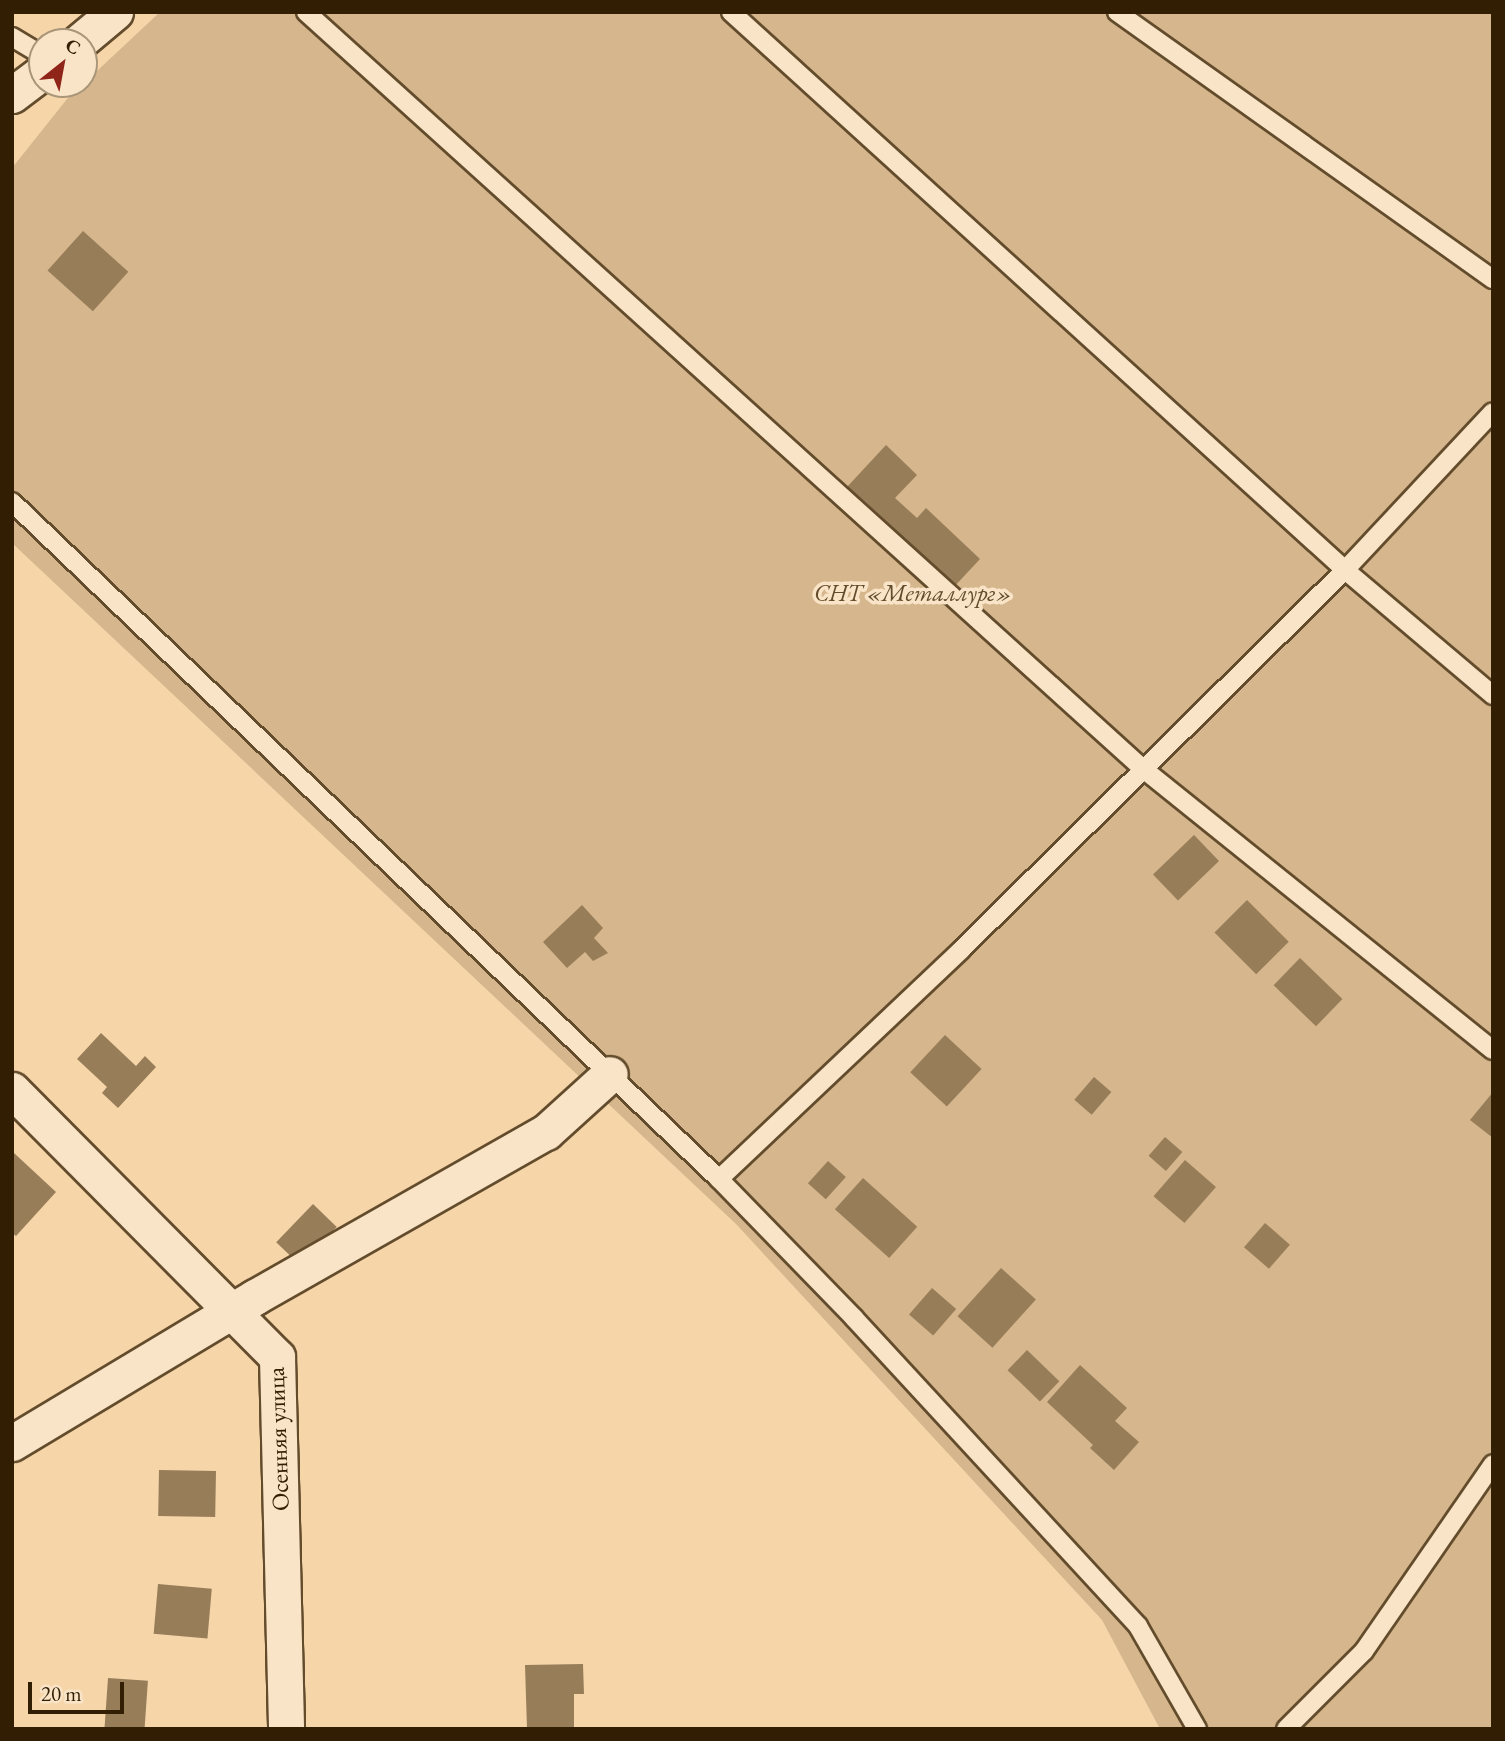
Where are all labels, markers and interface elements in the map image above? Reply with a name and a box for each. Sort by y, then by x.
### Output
north arrow [28,28,98,98]
text: С [61,32,85,60]
park label: СНТ «Металлург» [814,579,1012,607]
street label: Осенняя улица [261,1366,295,1512]
scale bar [32,1668,128,1712]
text: 20 m [41,1680,82,1707]

